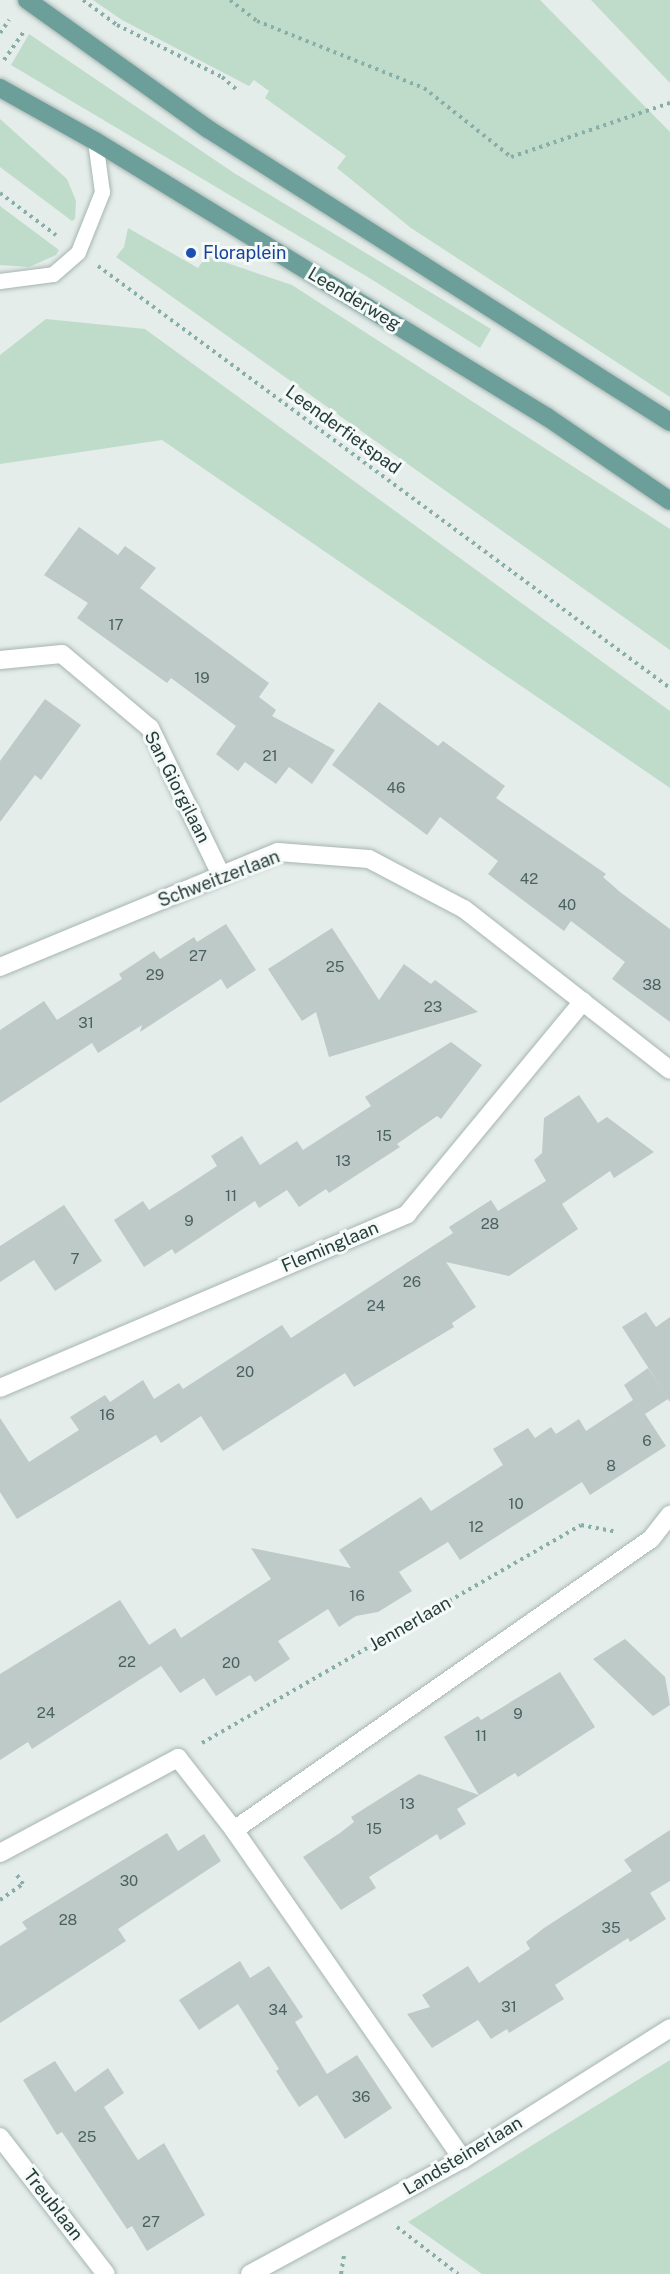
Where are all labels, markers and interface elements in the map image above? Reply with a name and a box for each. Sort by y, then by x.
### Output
place label: Floraplein [203,242,286,264]
marker: Floraplein [184,246,198,260]
street label: Leenderweg [304,263,404,335]
street label: Leenderfietspad [281,381,405,479]
house number: 17 [108,616,124,634]
house number: 19 [194,669,210,687]
street label: San Giorgilaan [140,727,214,847]
house number: 21 [262,747,278,765]
house number: 46 [387,779,405,797]
street label: Schweitzerlaan [155,846,283,912]
house number: 42 [520,870,538,888]
house number: 40 [558,896,576,914]
house number: 27 [189,947,207,965]
house number: 25 [326,958,344,976]
house number: 29 [146,966,164,984]
house number: 38 [642,976,662,994]
house number: 23 [424,998,442,1016]
house number: 31 [78,1014,94,1032]
house number: 15 [376,1127,392,1145]
house number: 13 [335,1152,351,1170]
house number: 11 [225,1187,237,1205]
house number: 9 [184,1212,194,1230]
house number: 28 [481,1215,499,1233]
street label: Fleminglaan [278,1217,382,1277]
house number: 7 [70,1250,80,1268]
house number: 26 [403,1273,421,1291]
house number: 24 [367,1297,385,1315]
house number: 20 [236,1363,254,1381]
house number: 16 [99,1406,115,1424]
house number: 6 [642,1432,652,1450]
house number: 8 [606,1457,616,1475]
house number: 10 [508,1495,524,1513]
house number: 12 [468,1518,484,1536]
house number: 16 [349,1587,365,1605]
street label: Jennerlaan [365,1592,455,1656]
house number: 22 [118,1653,136,1671]
house number: 20 [222,1654,240,1672]
house number: 24 [37,1704,55,1722]
house number: 9 [513,1705,523,1723]
house number: 11 [475,1727,487,1745]
house number: 13 [399,1795,415,1813]
house number: 15 [366,1820,382,1838]
house number: 30 [120,1872,138,1890]
house number: 28 [59,1911,77,1929]
house number: 35 [601,1919,621,1937]
house number: 31 [501,1998,517,2016]
house number: 34 [269,2001,287,2019]
house number: 36 [352,2088,370,2106]
street label: Landsteinerlaan [400,2112,526,2200]
house number: 25 [78,2128,96,2146]
street label: Treublaan [19,2165,87,2245]
house number: 27 [142,2213,160,2231]

